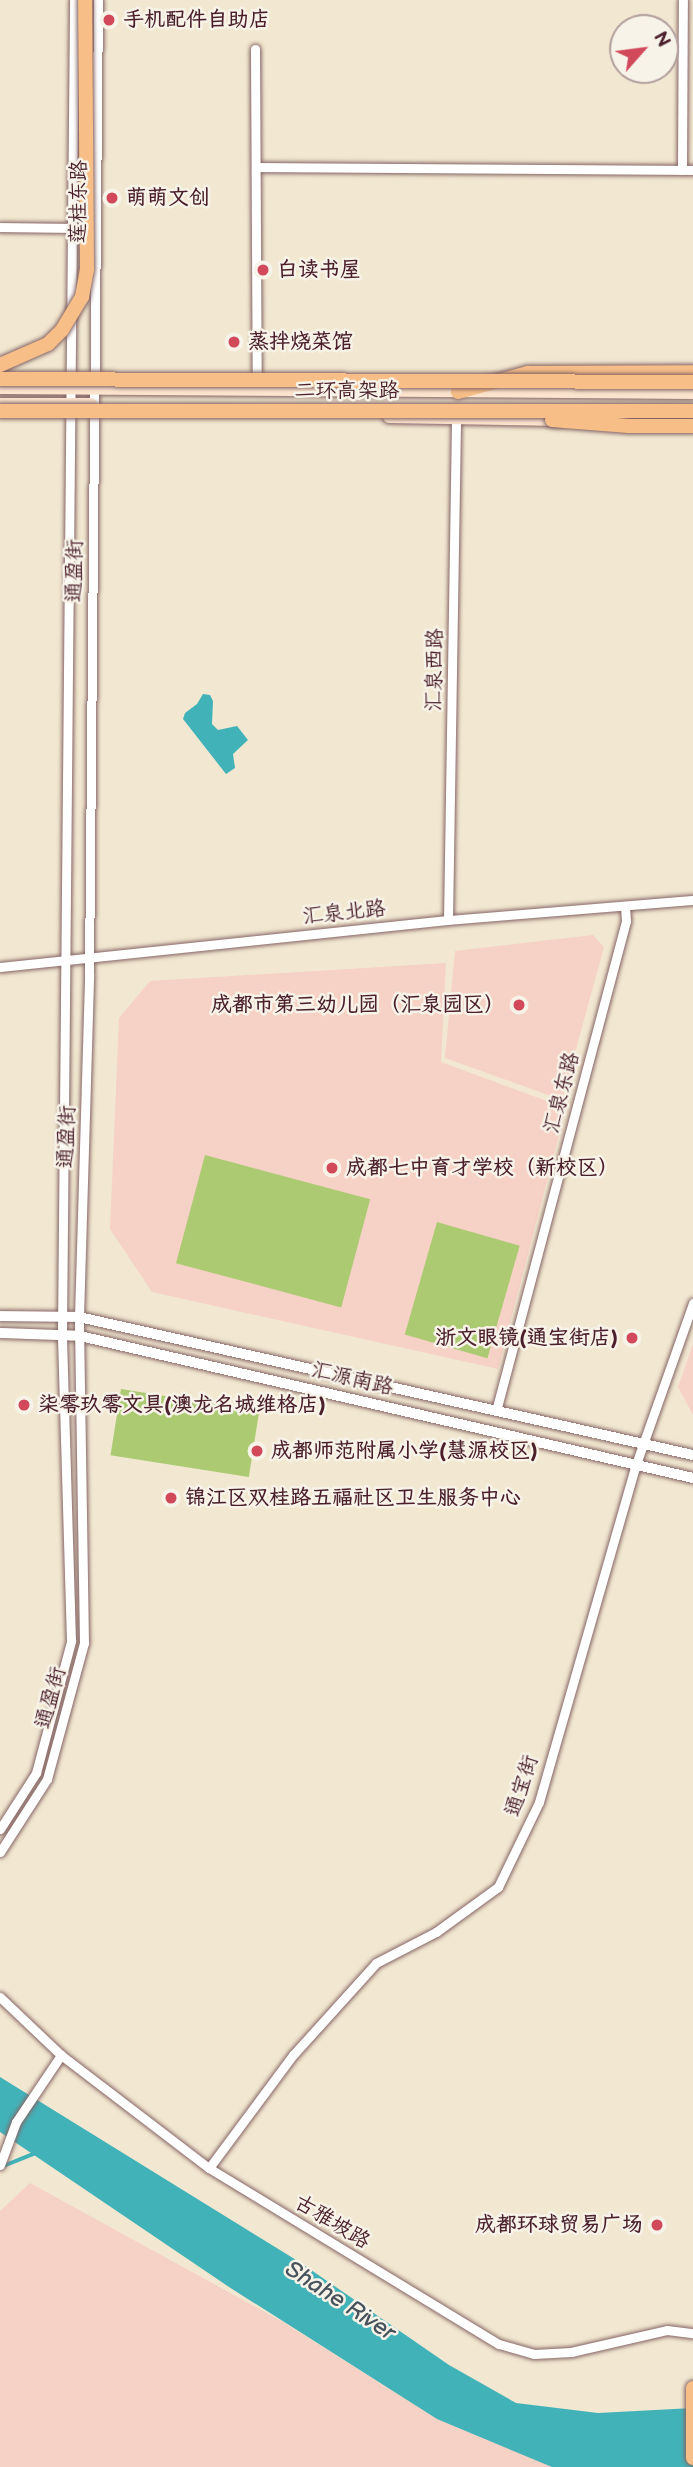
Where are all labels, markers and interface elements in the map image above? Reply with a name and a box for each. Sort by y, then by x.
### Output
place label: 手机配件自助店 [123,7,270,33]
marker: 手机配件自助店 [101,12,117,28]
north arrow [609,14,679,84]
text: N [648,28,675,52]
street label: 莲桂东路 [66,160,92,244]
place label: 萌萌文创 [126,185,210,211]
marker: 萌萌文创 [104,190,120,206]
place label: 白读书屋 [277,257,361,283]
marker: 白读书屋 [255,262,271,278]
place label: 蒸拌烧菜馆 [248,329,353,355]
marker: 蒸拌烧菜馆 [226,334,242,350]
street label: 二环高架路 [295,378,399,404]
street label: 通盈街 [62,539,88,603]
street label: 汇泉西路 [422,628,448,712]
street label: 汇泉北路 [301,896,387,930]
place label: 成都市第三幼儿园（汇泉园区） [211,992,505,1018]
marker: 成都市第三幼儿园（汇泉园区） [511,997,527,1013]
street label: 汇泉东路 [539,1049,585,1137]
street label: 通盈街 [53,1105,81,1169]
place label: 成都七中育才学校（新校区） [346,1155,619,1181]
marker: 成都七中育才学校（新校区） [324,1160,340,1176]
place label: 浙文眼镜(通宝街店) [435,1325,618,1351]
marker: 浙文眼镜(通宝街店) [624,1330,640,1346]
street label: 汇源南路 [308,1357,396,1401]
place label: 柒零玖零文具(澳龙名城维格店) [38,1392,326,1418]
marker: 柒零玖零文具(澳龙名城维格店) [16,1397,32,1413]
place label: 成都师范附属小学(慧源校区) [271,1438,538,1464]
marker: 成都师范附属小学(慧源校区) [249,1443,265,1459]
place label: 锦江区双桂路五福社区卫生服务中心 [185,1485,521,1511]
marker: 锦江区双桂路五福社区卫生服务中心 [163,1490,179,1506]
street label: 通盈街 [31,1664,71,1732]
street label: 通宝街 [500,1752,544,1820]
street label: 古雅坡路 [290,2190,374,2254]
place label: 成都环球贸易广场 [475,2212,643,2238]
marker: 成都环球贸易广场 [649,2217,665,2233]
water label: Shahe River [280,2255,400,2347]

